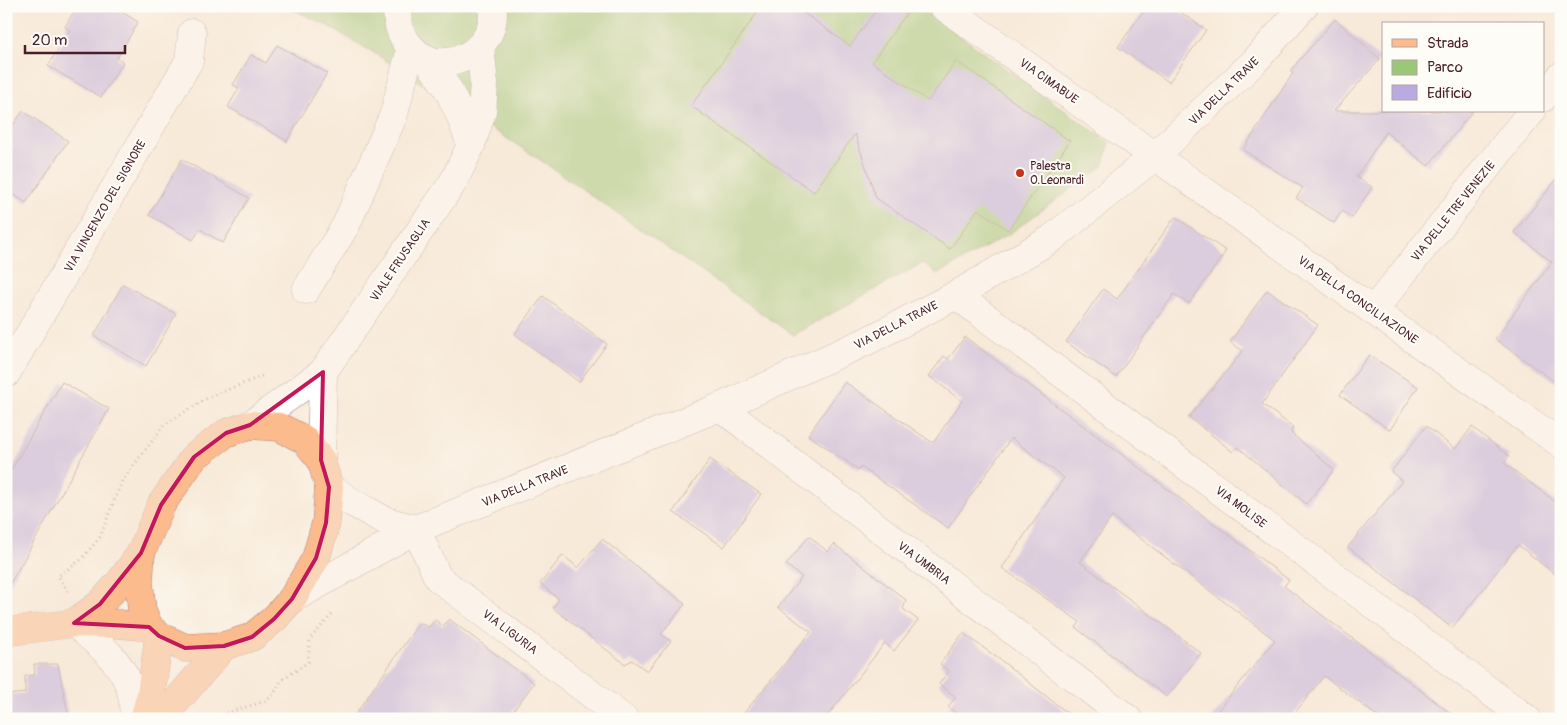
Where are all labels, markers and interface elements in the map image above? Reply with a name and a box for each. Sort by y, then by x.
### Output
scale bar [25,22,125,54]
legend [1382,22,1544,112]
text: 20 m [32,31,67,50]
text: Strada [1427,34,1468,53]
street label: VIA DELLA TRAVE [1186,54,1263,129]
street label: VIA CIMABUE [1016,56,1081,107]
text: Parco [1427,58,1463,77]
text: Edificio [1427,84,1472,103]
street label: VIA VINCENZO DEL SIGNORE [61,137,150,275]
street label: VIA DELLE TRE VENEZIE [1408,158,1499,265]
place label: Palestra O.Leonardi [1030,159,1084,188]
marker: Palestra O.Leonardi [1014,167,1026,179]
street label: VIALE FRUSAGLIA [367,216,434,305]
street label: VIA DELLA CONCILIAZIONE [1295,253,1421,348]
street label: VIA DELLA TRAVE [852,298,941,353]
street label: VIA DELLA TRAVE [480,462,571,511]
street label: VIA MOLISE [1212,483,1269,532]
street label: VIA UMBRIA [894,539,953,588]
street label: VIA LIGURIA [479,607,540,658]

